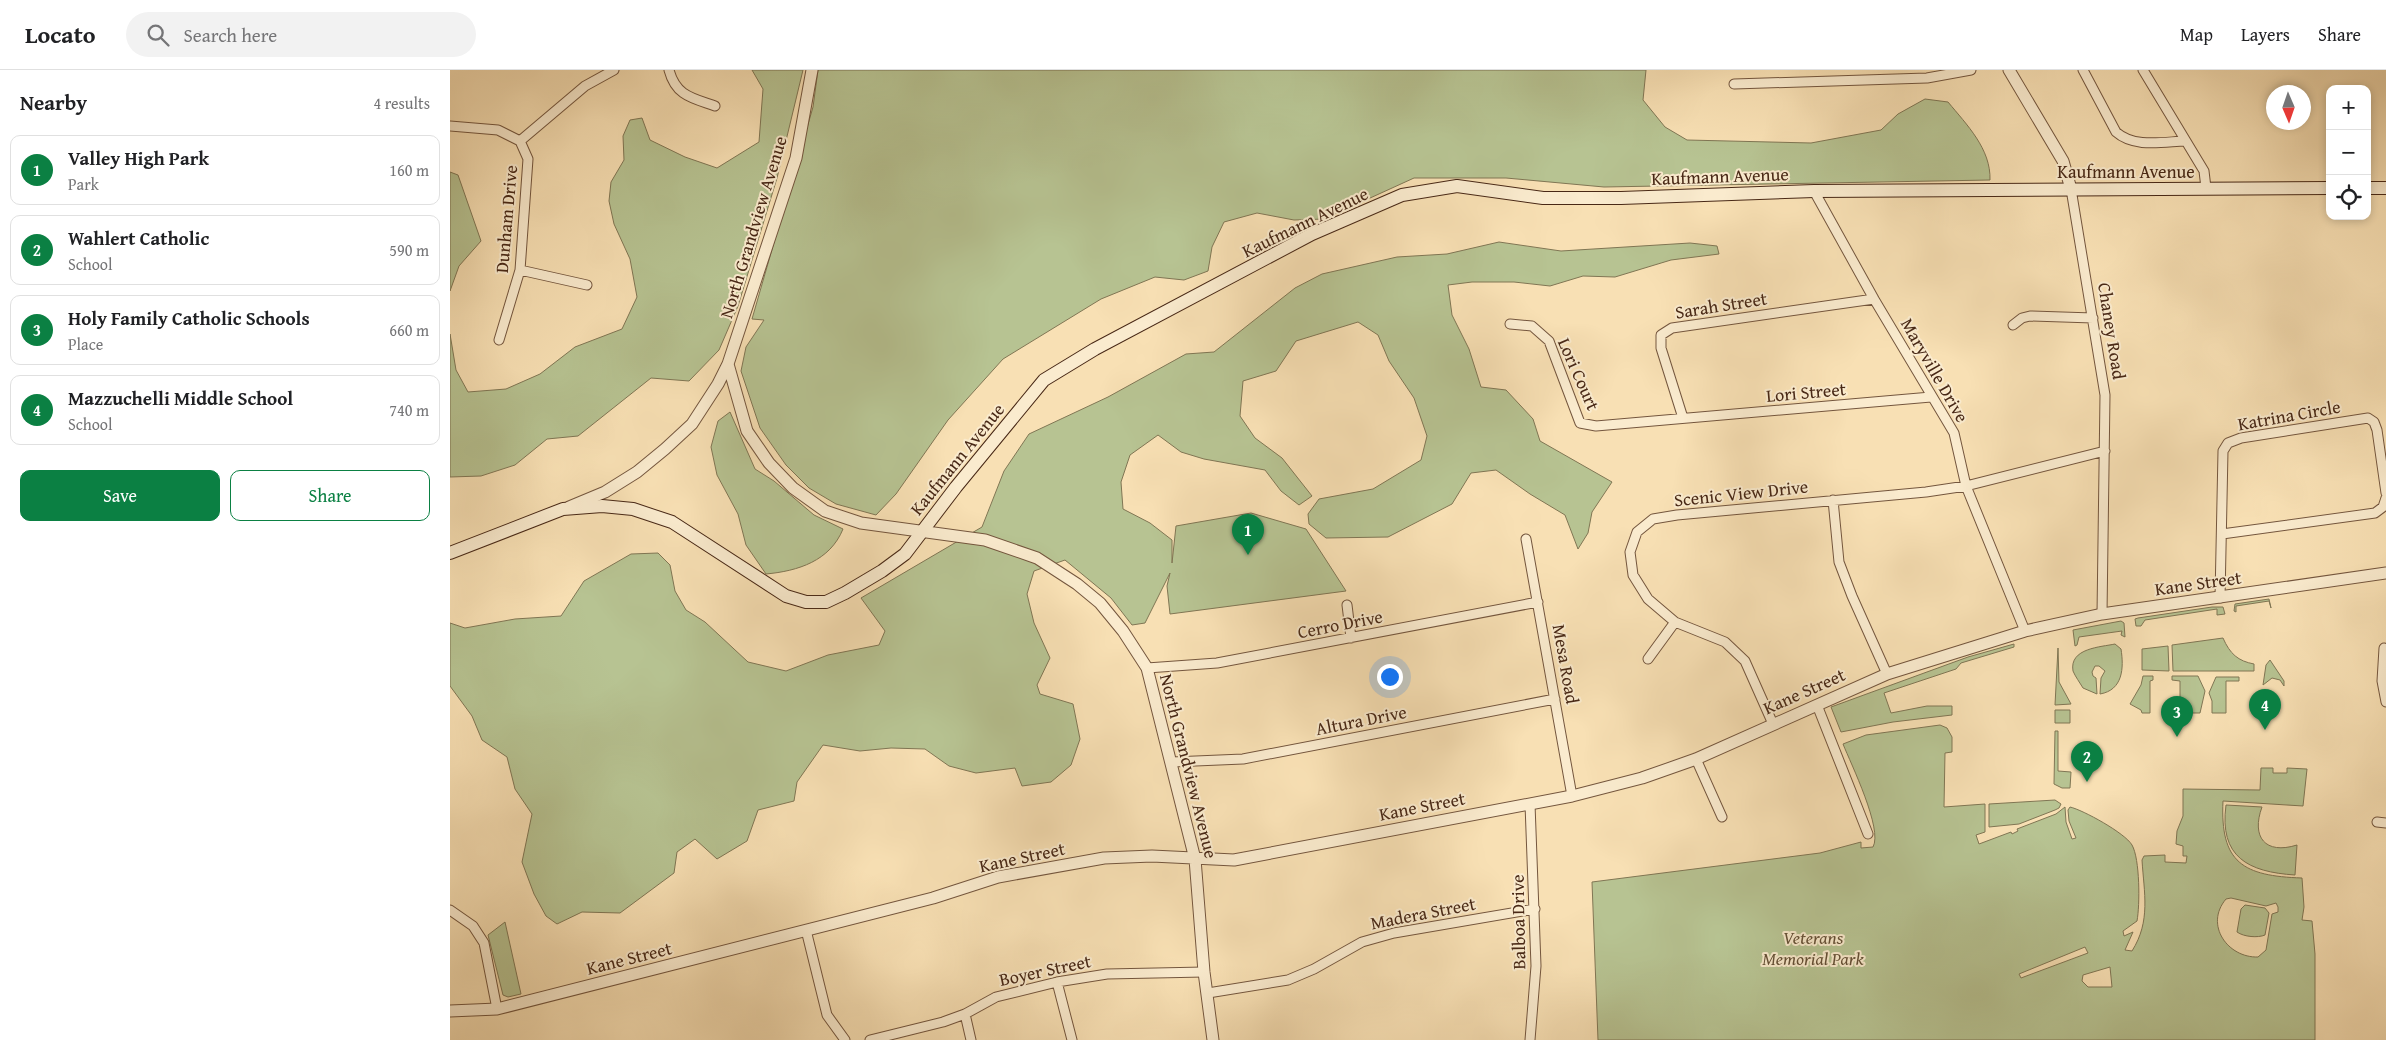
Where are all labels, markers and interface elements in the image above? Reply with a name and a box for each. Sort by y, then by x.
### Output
search box [126,12,476,57]
text: Locato [25,17,96,52]
icon: search [144,21,172,49]
text: Search here [184,21,277,49]
text: Map [2180,21,2213,48]
text: Layers [2241,21,2290,48]
text: Share [2318,21,2361,48]
north arrow [2266,85,2311,130]
map controls [2326,85,2371,220]
button: + [2326,85,2371,130]
text: Nearby [20,87,87,118]
text: 4 results [373,91,430,115]
button: − [2326,130,2371,175]
street label: North Grandview Avenue [712,132,794,322]
text: Valley High Park [68,144,209,172]
text: 1 [33,158,41,182]
text: 160 m [389,158,429,182]
street label: Kaufmann Avenue [2057,158,2195,185]
street label: Kaufmann Avenue [1651,160,1789,192]
street label: Dunham Drive [488,164,524,274]
text: Park [68,172,99,196]
button: locate [2326,175,2371,220]
street label: Kaufmann Avenue [1237,180,1373,264]
text: Wahlert Catholic [68,224,209,252]
text: 2 [33,238,41,262]
text: 590 m [389,238,429,262]
text: School [68,252,112,276]
street label: Chaney Road [2091,281,2133,382]
street label: Sarah Street [1673,284,1770,326]
text: Holy Family Catholic Schools [68,304,310,332]
street label: Maryville Drive [1894,313,1976,427]
text: 3 [33,318,41,342]
text: 660 m [389,318,429,342]
text: Place [68,332,103,356]
street label: Lori Court [1551,333,1607,415]
street label: Lori Street [1765,375,1848,409]
text: Mazzuchelli Middle School [68,384,293,412]
street label: Katrina Circle [2236,393,2342,437]
street label: Kaufmann Avenue [903,397,1011,521]
text: 4 [33,398,41,422]
text: 740 m [389,398,429,422]
text: School [68,412,112,436]
button: Save [20,470,220,521]
button: Share [230,470,430,521]
street label: Scenic View Drive [1673,473,1809,513]
pin: 1 [1232,514,1264,555]
street label: Kane Street [2153,563,2244,602]
street label: Cerro Drive [1295,603,1385,645]
street label: Mesa Road [1546,622,1586,706]
street label: Kane Street [1759,661,1850,721]
your location [1377,664,1403,690]
street label: North Grandview Avenue [1153,671,1225,861]
pin: 4 [2249,689,2281,730]
pin: 3 [2161,696,2193,737]
street label: Altura Drive [1313,698,1409,742]
pin: 2 [2071,741,2103,782]
street label: Kane Street [1377,784,1468,828]
street label: Kane Street [977,835,1068,879]
street label: Balboa Drive [1504,874,1532,970]
street label: Madera Street [1368,889,1479,936]
park label: Veterans Memorial Park [1762,924,1864,972]
street label: Kane Street [583,934,675,982]
street label: Boyer Street [997,947,1094,993]

